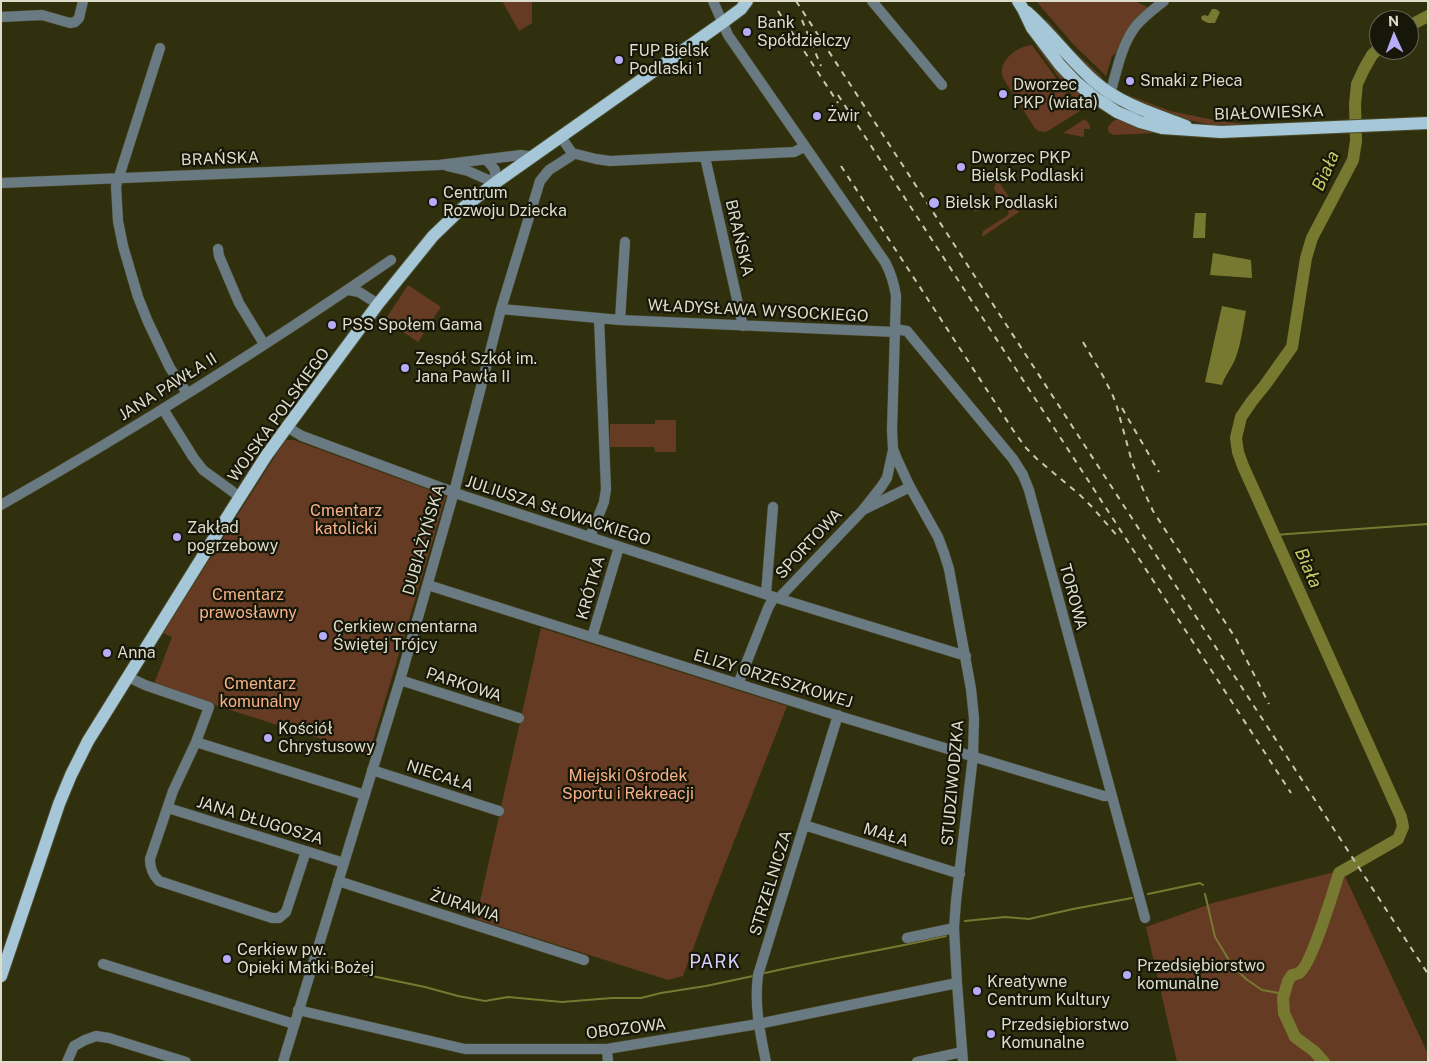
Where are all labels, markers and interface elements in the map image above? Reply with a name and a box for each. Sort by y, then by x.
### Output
north arrow [1369,10,1419,60]
place label: Bank Spółdzielczy [757,13,851,51]
text: N [1388,13,1399,29]
marker: Bank Spółdzielczy [741,26,753,38]
place label: FUP Bielsk Podlaski 1 [629,41,709,79]
marker: FUP Bielsk Podlaski 1 [613,54,625,66]
place label: Smaki z Pieca [1140,71,1242,91]
place label: Dworzec PKP (wiata) [1013,75,1098,113]
marker: Smaki z Pieca [1124,75,1136,87]
marker: Dworzec PKP (wiata) [997,88,1009,100]
street label: BIAŁOWIESKA [1214,101,1324,125]
place label: Żwir [827,106,860,126]
marker: Żwir [811,110,823,122]
street label: BRAŃSKA [181,148,259,170]
place label: Dworzec PKP Bielsk Podlaski [971,148,1084,186]
water label: Biała [1308,148,1344,194]
marker: Dworzec PKP Bielsk Podlaski [955,161,967,173]
place label: Centrum Rozwoju Dziecka [443,183,567,221]
place label: Bielsk Podlaski [945,193,1058,213]
marker: Centrum Rozwoju Dziecka [427,196,439,208]
marker: Bielsk Podlaski [927,196,941,210]
street label: BRAŃSKA [721,198,757,278]
street label: WŁADYSŁAWA WYSOCKIEGO [647,296,869,326]
place label: PSS Społem Gama [342,315,482,335]
marker: PSS Społem Gama [326,319,338,331]
street label: WOJSKA POLSKIEGO [224,344,334,486]
street label: JANA PAWŁA II [115,349,221,425]
place label: Zespół Szkół im. Jana Pawła II [415,349,537,387]
marker: Zespół Szkół im. Jana Pawła II [399,362,411,374]
street label: JULIUSZA SŁOWACKIEGO [463,472,653,550]
street label: DUBIAŻYŃSKA [399,482,449,598]
park label: Cmentarz katolicki [310,501,382,539]
street label: SPORTOWA [772,505,846,583]
place label: Zakład pogrzebowy [187,518,278,556]
marker: Zakład pogrzebowy [171,531,183,543]
water label: Biała [1290,545,1326,591]
street label: KRÓTKA [573,554,609,622]
street label: TOROWA [1055,562,1091,632]
park label: Cmentarz prawosławny [199,585,297,623]
place label: Cerkiew cmentarna Świętej Trójcy [333,617,477,655]
marker: Cerkiew cmentarna Świętej Trójcy [317,630,329,642]
place label: Anna [117,643,156,663]
street label: ELIZY ORZESZKOWEJ [691,646,855,712]
marker: Anna [101,647,113,659]
street label: PARKOWA [424,664,504,706]
park label: Cmentarz komunalny [219,674,301,712]
place label: Kościół Chrystusowy [278,719,375,757]
street label: STUDZIWODZKA [938,719,968,847]
marker: Kościół Chrystusowy [262,732,274,744]
street label: NIECAŁA [404,756,476,796]
park label: Miejski Ośrodek Sportu i Rekreacji [562,766,694,804]
street label: JANA DŁUGOSZA [194,793,326,849]
street label: MAŁA [861,819,911,851]
street label: STRZELNICZA [746,828,796,938]
street label: ŻURAWIA [427,886,503,926]
place label: Cerkiew pw. Opieki Matki Bożej [237,940,374,978]
district label: PARK [689,951,741,973]
marker: Cerkiew pw. Opieki Matki Bożej [221,953,233,965]
place label: Przedsiębiorstwo komunalne [1137,956,1265,994]
marker: Przedsiębiorstwo komunalne [1121,969,1133,981]
place label: Kreatywne Centrum Kultury [987,972,1110,1010]
marker: Kreatywne Centrum Kultury [971,985,983,997]
street label: OBOZOWA [585,1015,667,1043]
place label: Przedsiębiorstwo Komunalne [1001,1015,1129,1053]
marker: Przedsiębiorstwo Komunalne [985,1028,997,1040]

